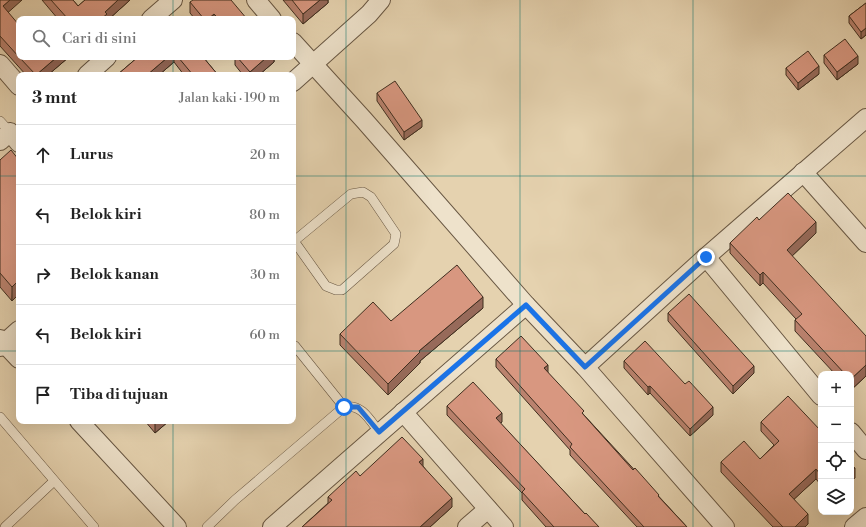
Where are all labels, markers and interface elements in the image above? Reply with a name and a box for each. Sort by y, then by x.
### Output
search box [16,16,296,60]
icon: search [30,27,52,49]
text: Cari di sini [62,29,137,48]
text: 3 mnt [32,87,77,109]
text: Jalan kaki · 190 m [179,90,280,106]
icon: ahead [32,144,54,166]
text: Lurus [70,145,113,164]
text: 20 m [250,147,280,163]
icon: left [32,204,54,226]
text: Belok kiri [70,205,141,224]
text: 80 m [249,207,280,223]
route end [697,248,715,266]
icon: right [32,264,54,286]
text: Belok kanan [70,265,159,284]
text: 30 m [250,267,280,283]
icon: left [32,324,54,346]
text: Belok kiri [70,325,141,344]
text: 60 m [249,327,280,343]
map controls [818,371,854,515]
button: + [818,371,854,407]
icon: arrive [32,384,54,406]
text: Tiba di tujuan [70,385,168,404]
route start [335,398,353,416]
button: − [818,407,854,443]
button: locate [818,443,854,479]
button: layers [818,479,854,515]

